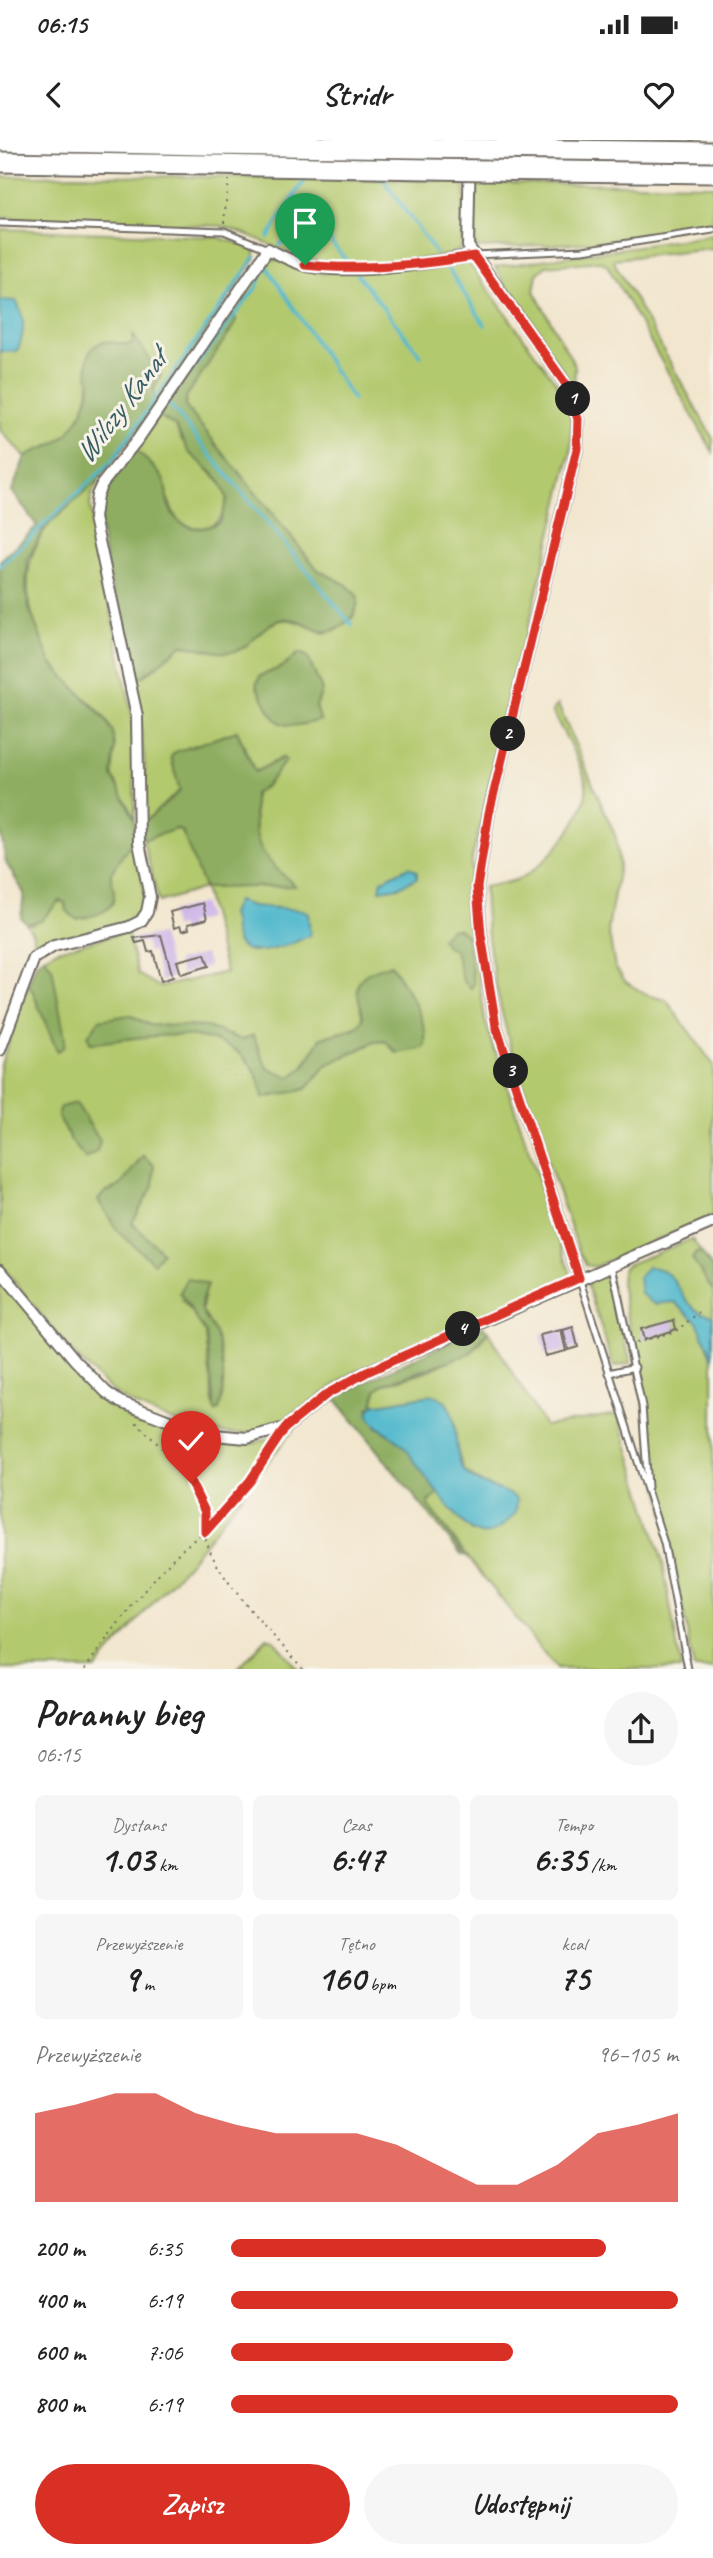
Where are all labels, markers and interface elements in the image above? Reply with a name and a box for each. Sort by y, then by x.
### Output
text: 06:15 [35,8,87,41]
text: Stridr [322,74,391,115]
icon: back [35,76,73,114]
icon: heart [640,76,678,114]
pin [275,193,335,265]
icon: arrive [286,204,324,242]
water label: Wilczy Kanał [66,336,180,470]
pin: 1 [556,382,590,416]
text: 1 [568,386,577,410]
pin: 2 [490,716,526,752]
text: 2 [503,721,512,745]
pin: 3 [494,1054,528,1088]
text: 3 [506,1058,515,1082]
pin: 4 [446,1312,480,1346]
text: 4 [458,1316,467,1340]
pin [161,1411,221,1483]
icon: check [172,1422,210,1460]
text: Poranny bieg [35,1690,203,1737]
button: share [604,1692,678,1766]
text: 06:15 [35,1740,81,1769]
text: Dystans [112,1813,166,1837]
text: Czas [341,1813,372,1837]
text: Tempo [555,1813,593,1837]
text: 1.03 [100,1837,154,1882]
text: 6:47 [329,1837,384,1882]
text: 6:35 [532,1837,587,1882]
text: km [154,1853,178,1877]
text: /km [587,1853,616,1877]
text: Przewyższenie [95,1932,182,1956]
text: Tętno [338,1932,375,1956]
text: kcal [562,1932,587,1956]
text: 9 [124,1956,139,2001]
text: 160 [317,1956,365,2001]
text: 75 [559,1956,590,2001]
text: m [139,1972,154,1996]
text: bpm [365,1972,396,1996]
text: Przewyższenie [35,2040,140,2069]
text: 96–105 m [598,2040,678,2069]
text: 200 m [35,2234,85,2263]
text: 6:35 [147,2234,183,2263]
text: 400 m [35,2286,85,2315]
text: 6:19 [147,2286,183,2315]
text: 600 m [35,2338,85,2367]
text: 7:06 [147,2338,183,2367]
text: 800 m [35,2390,85,2419]
text: 6:19 [147,2390,183,2419]
button: Zapisz [35,2464,350,2544]
button: Udostępnij [364,2464,678,2544]

